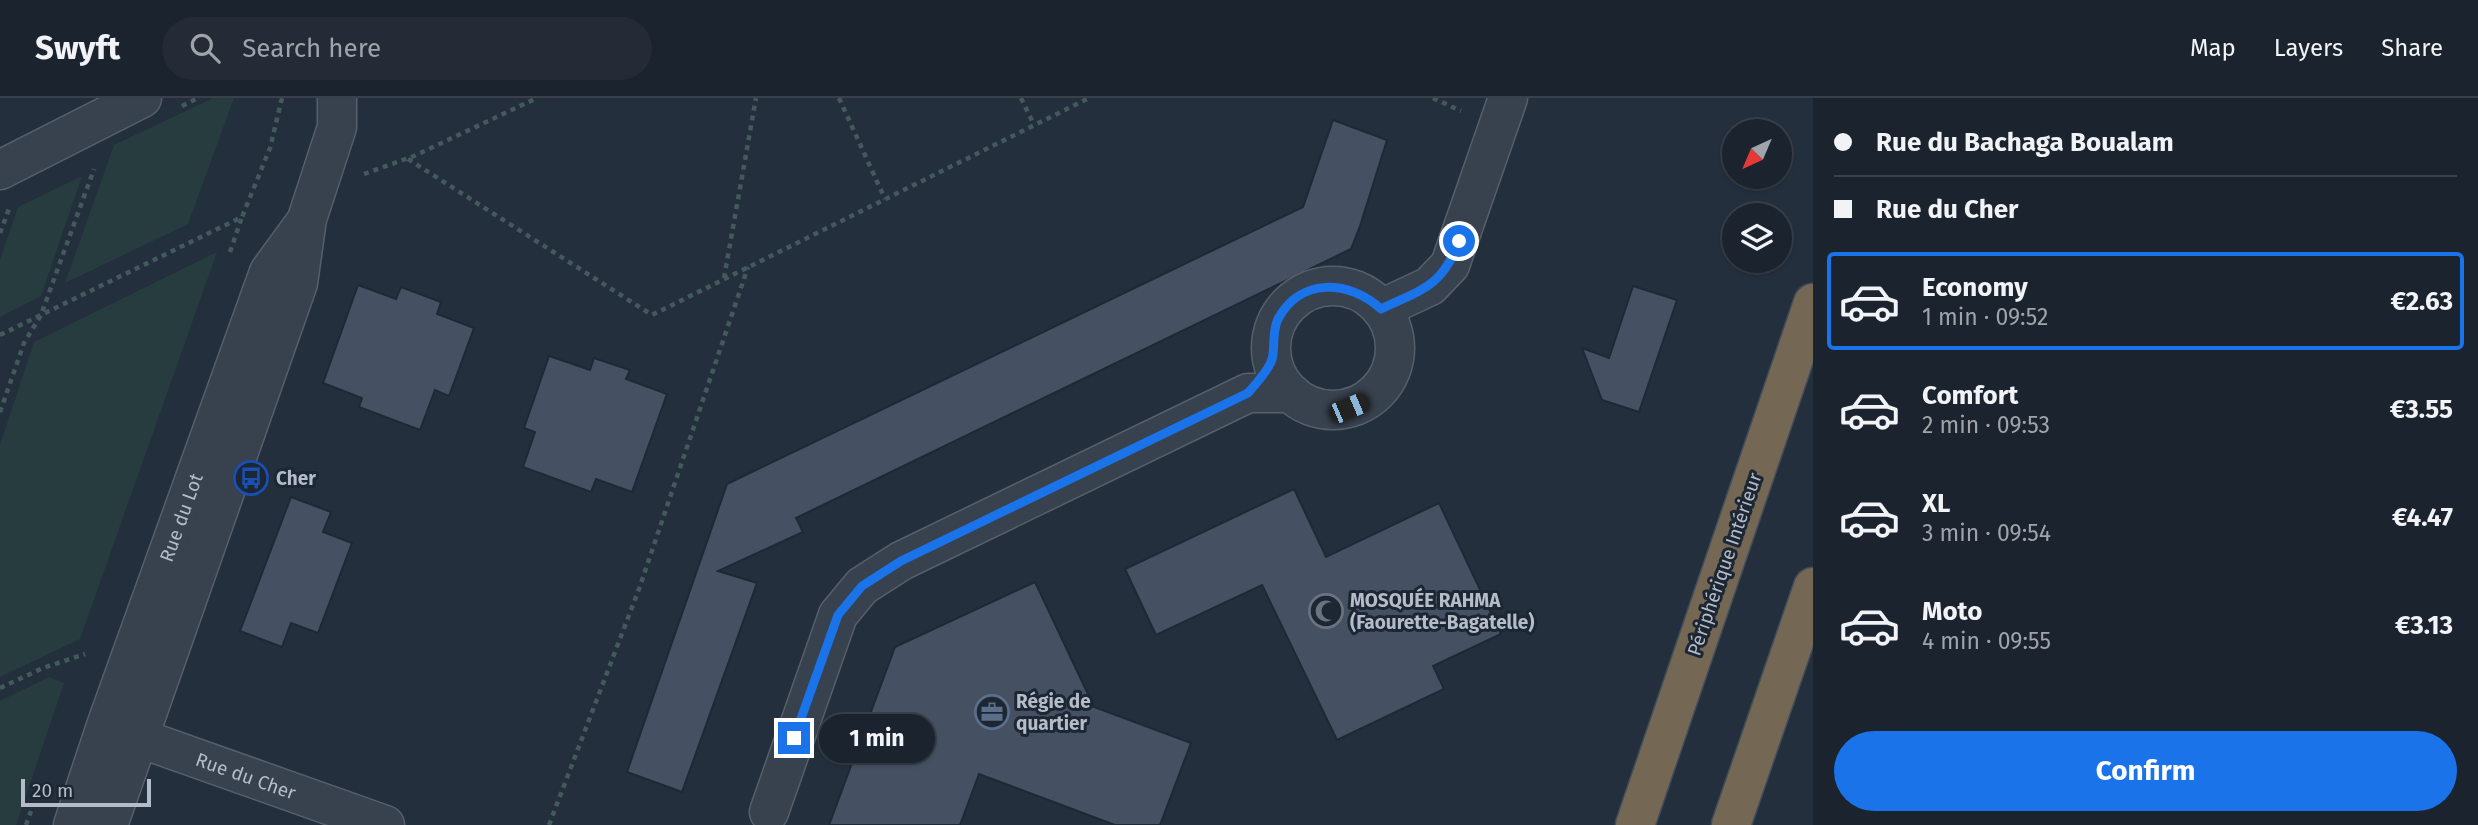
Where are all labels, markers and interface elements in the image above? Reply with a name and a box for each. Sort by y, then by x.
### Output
search box [162,17,652,80]
text: Swyft [35,28,120,68]
icon: search [186,29,224,67]
text: Search here [242,33,381,64]
text: Map [2190,34,2236,62]
text: Layers [2274,34,2343,62]
text: Share [2381,34,2443,62]
north arrow [1722,119,1792,189]
map controls [1722,119,1792,273]
text: Rue du Bachaga Boualam [1876,127,2174,158]
text: Rue du Cher [1876,194,2019,225]
button: layers [1722,203,1792,273]
route start [1443,225,1475,257]
icon: car [1838,270,1901,333]
text: Economy [1922,272,2028,303]
text: €2.63 [2391,286,2453,317]
text: 1 min · 09:52 [1922,303,2048,331]
icon: car [1838,378,1901,441]
text: Comfort [1922,380,2018,411]
car [1326,390,1373,426]
text: €3.55 [2390,394,2453,425]
text: 2 min · 09:53 [1922,411,2050,439]
bus stop icon: Cher [232,459,270,497]
place label: Cher [276,467,316,490]
street label: Périphérique Intérieur [1682,469,1767,659]
street label: Rue du Lot [155,470,208,565]
icon: car [1838,486,1901,549]
text: XL [1922,488,1950,519]
text: €4.47 [2392,502,2453,533]
text: 3 min · 09:54 [1922,519,2051,547]
place label: MOSQUÉE RAHMA (Faourette-Bagatelle) [1350,587,1534,634]
mosque icon: MOSQUÉE RAHMA (Faourette-Bagatelle) [1307,592,1345,630]
icon: car [1838,594,1901,657]
text: Moto [1922,596,1982,627]
text: €3.13 [2395,610,2453,641]
text: 4 min · 09:55 [1922,627,2051,655]
place label: Régie de quartier [1016,690,1091,735]
office icon: Régie de quartier [973,693,1011,731]
callout: 1 min [818,714,934,762]
route end [778,722,810,754]
text: 1 min [849,724,905,752]
button: Confirm [1834,731,2457,811]
street label: Rue du Cher [193,748,300,805]
scale bar [21,776,150,808]
text: 20 m [32,779,73,802]

